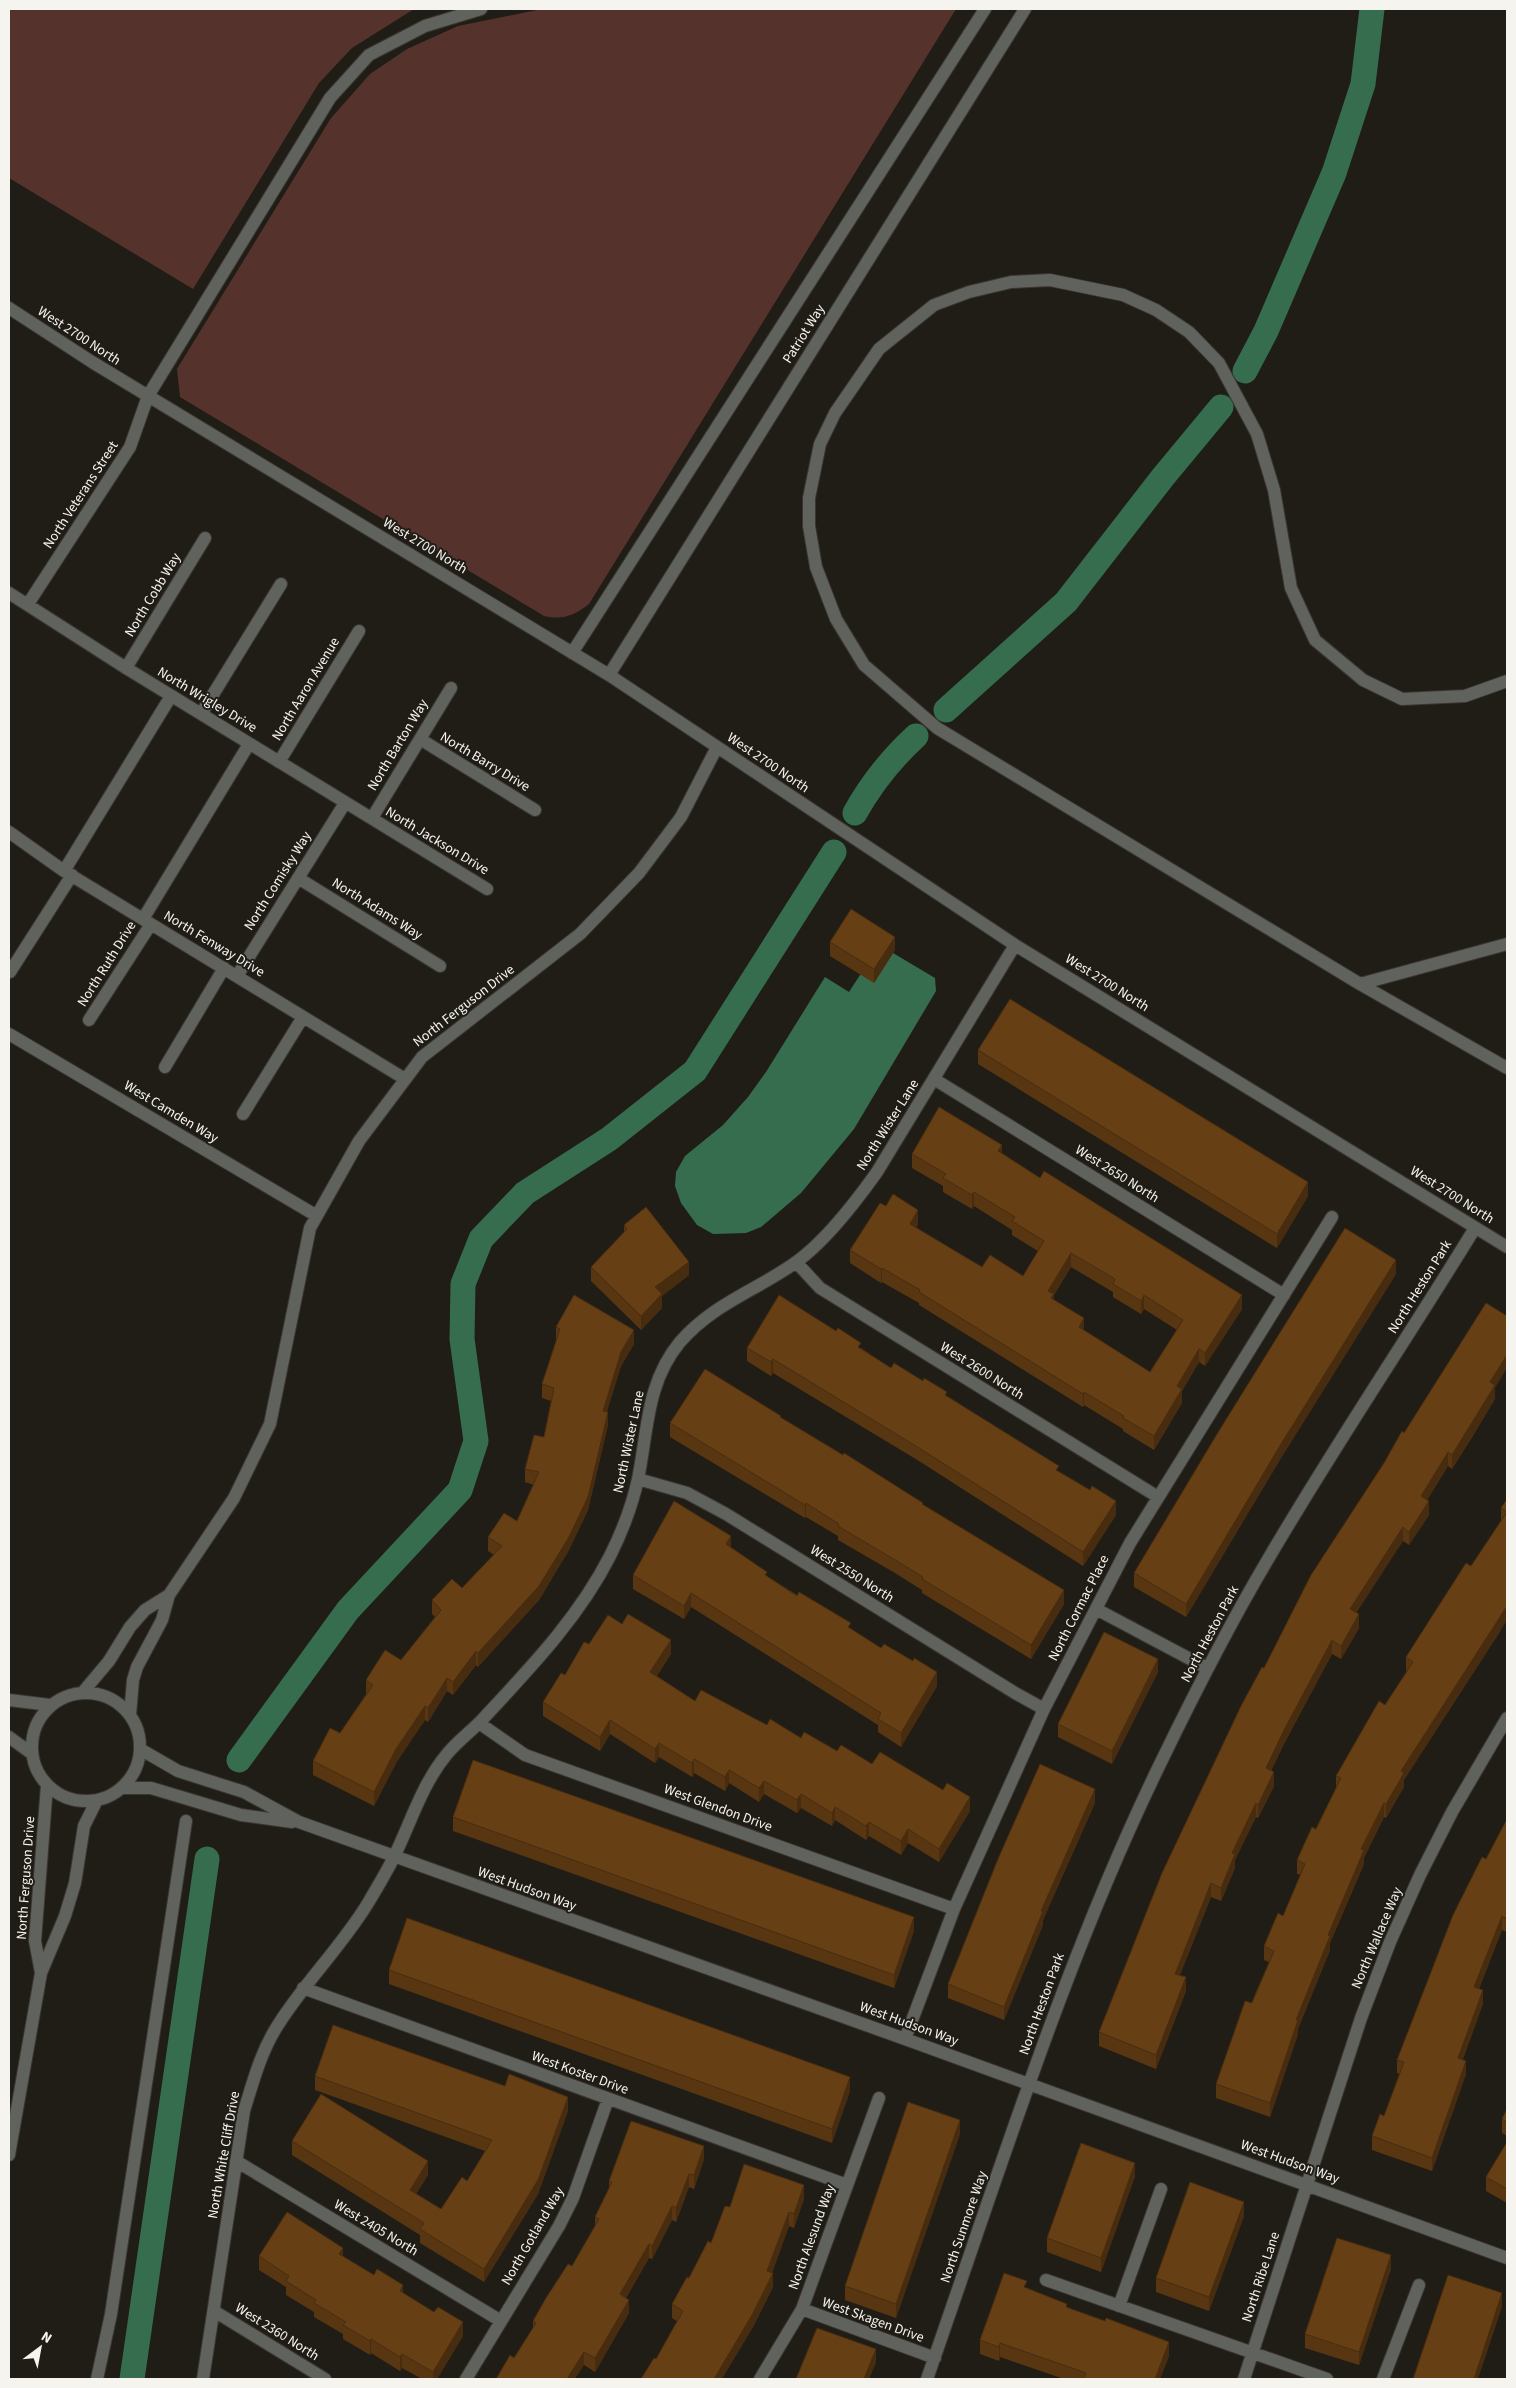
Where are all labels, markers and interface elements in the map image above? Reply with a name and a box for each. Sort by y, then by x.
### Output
street label: Patriot Way [778,300,830,367]
street label: West 2700 North [33,302,125,370]
street label: North Veterans Street [39,437,124,553]
street label: West 2700 North [379,513,471,579]
street label: North Cobb Way [120,549,186,641]
street label: North Aaron Avenue [267,633,345,745]
street label: North Wrigley Drive [153,662,261,738]
street label: North Barton Way [363,695,434,795]
street label: North Barry Drive [436,727,534,797]
street label: West 2700 North [723,728,813,798]
street label: North Jackson Drive [381,802,493,880]
street label: North Comisky Way [239,827,317,935]
street label: North Adams Way [328,873,427,945]
street label: North Fenway Drive [160,906,268,982]
street label: North Ruth Drive [73,917,141,1011]
street label: West 2700 North [1061,949,1153,1017]
street label: North Ferguson Drive [409,960,519,1052]
street label: North Wister Lane [852,1075,924,1175]
street label: West Camden Way [120,1076,223,1148]
street label: West 2650 North [1071,1140,1163,1208]
street label: West 2700 North [1406,1161,1498,1229]
street label: North Heston Park [1383,1236,1457,1338]
street label: West 2600 North [936,1337,1028,1405]
street label: North Wister Lane [608,1389,650,1495]
street label: West 2550 North [806,1540,898,1608]
street label: North Cormac Place [1044,1552,1114,1664]
street label: North Heston Park [1176,1582,1244,1686]
street label: West Glendon Drive [661,1779,775,1837]
street label: North Ferguson Drive [12,1815,40,1941]
street label: West Hudson Way [475,1862,580,1916]
street label: North Wallace Way [1347,1884,1408,1992]
street label: North Heston Park [1014,1950,1070,2058]
street label: West Hudson Way [857,1997,962,2051]
street label: West Koster Drive [529,2046,631,2100]
street label: North White Cliff Drive [203,2090,245,2220]
street label: West Hudson Way [1238,2135,1343,2189]
street label: North Sunmore Way [935,2168,993,2286]
street label: North Alesund Way [784,2181,841,2293]
street label: North Gotland Way [497,2183,570,2289]
street label: West 2405 North [330,2195,422,2261]
street label: North Ribe Lane [1237,2229,1285,2325]
street label: West Skagen Drive [819,2292,927,2348]
street label: West 2360 North [231,2298,323,2366]
north arrow [15,2323,65,2373]
text: N [37,2327,56,2349]

